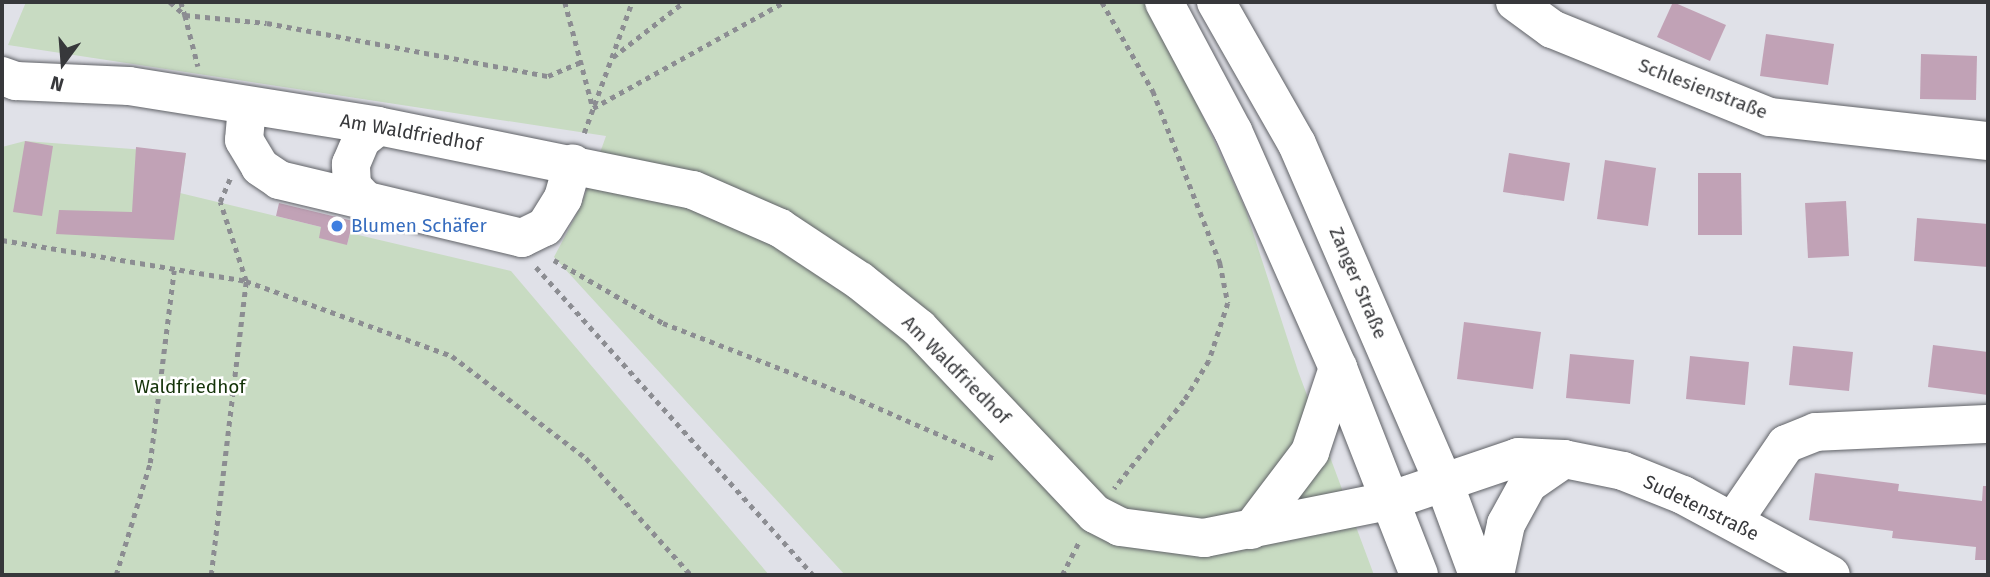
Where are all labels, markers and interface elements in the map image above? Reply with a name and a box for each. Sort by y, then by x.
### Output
north arrow [28,28,98,98]
street label: Schlesienstraße [1635,54,1771,124]
text: N [48,71,66,96]
street label: Am Waldfriedhof [338,109,484,157]
place label: Blumen Schäfer [351,215,487,237]
marker: Blumen Schäfer [329,218,345,234]
street label: Zanger Straße [1324,224,1392,342]
street label: Am Waldfriedhof [897,311,1015,429]
park label: Waldfriedhof [134,376,246,398]
street label: Sudetenstraße [1640,470,1762,546]

